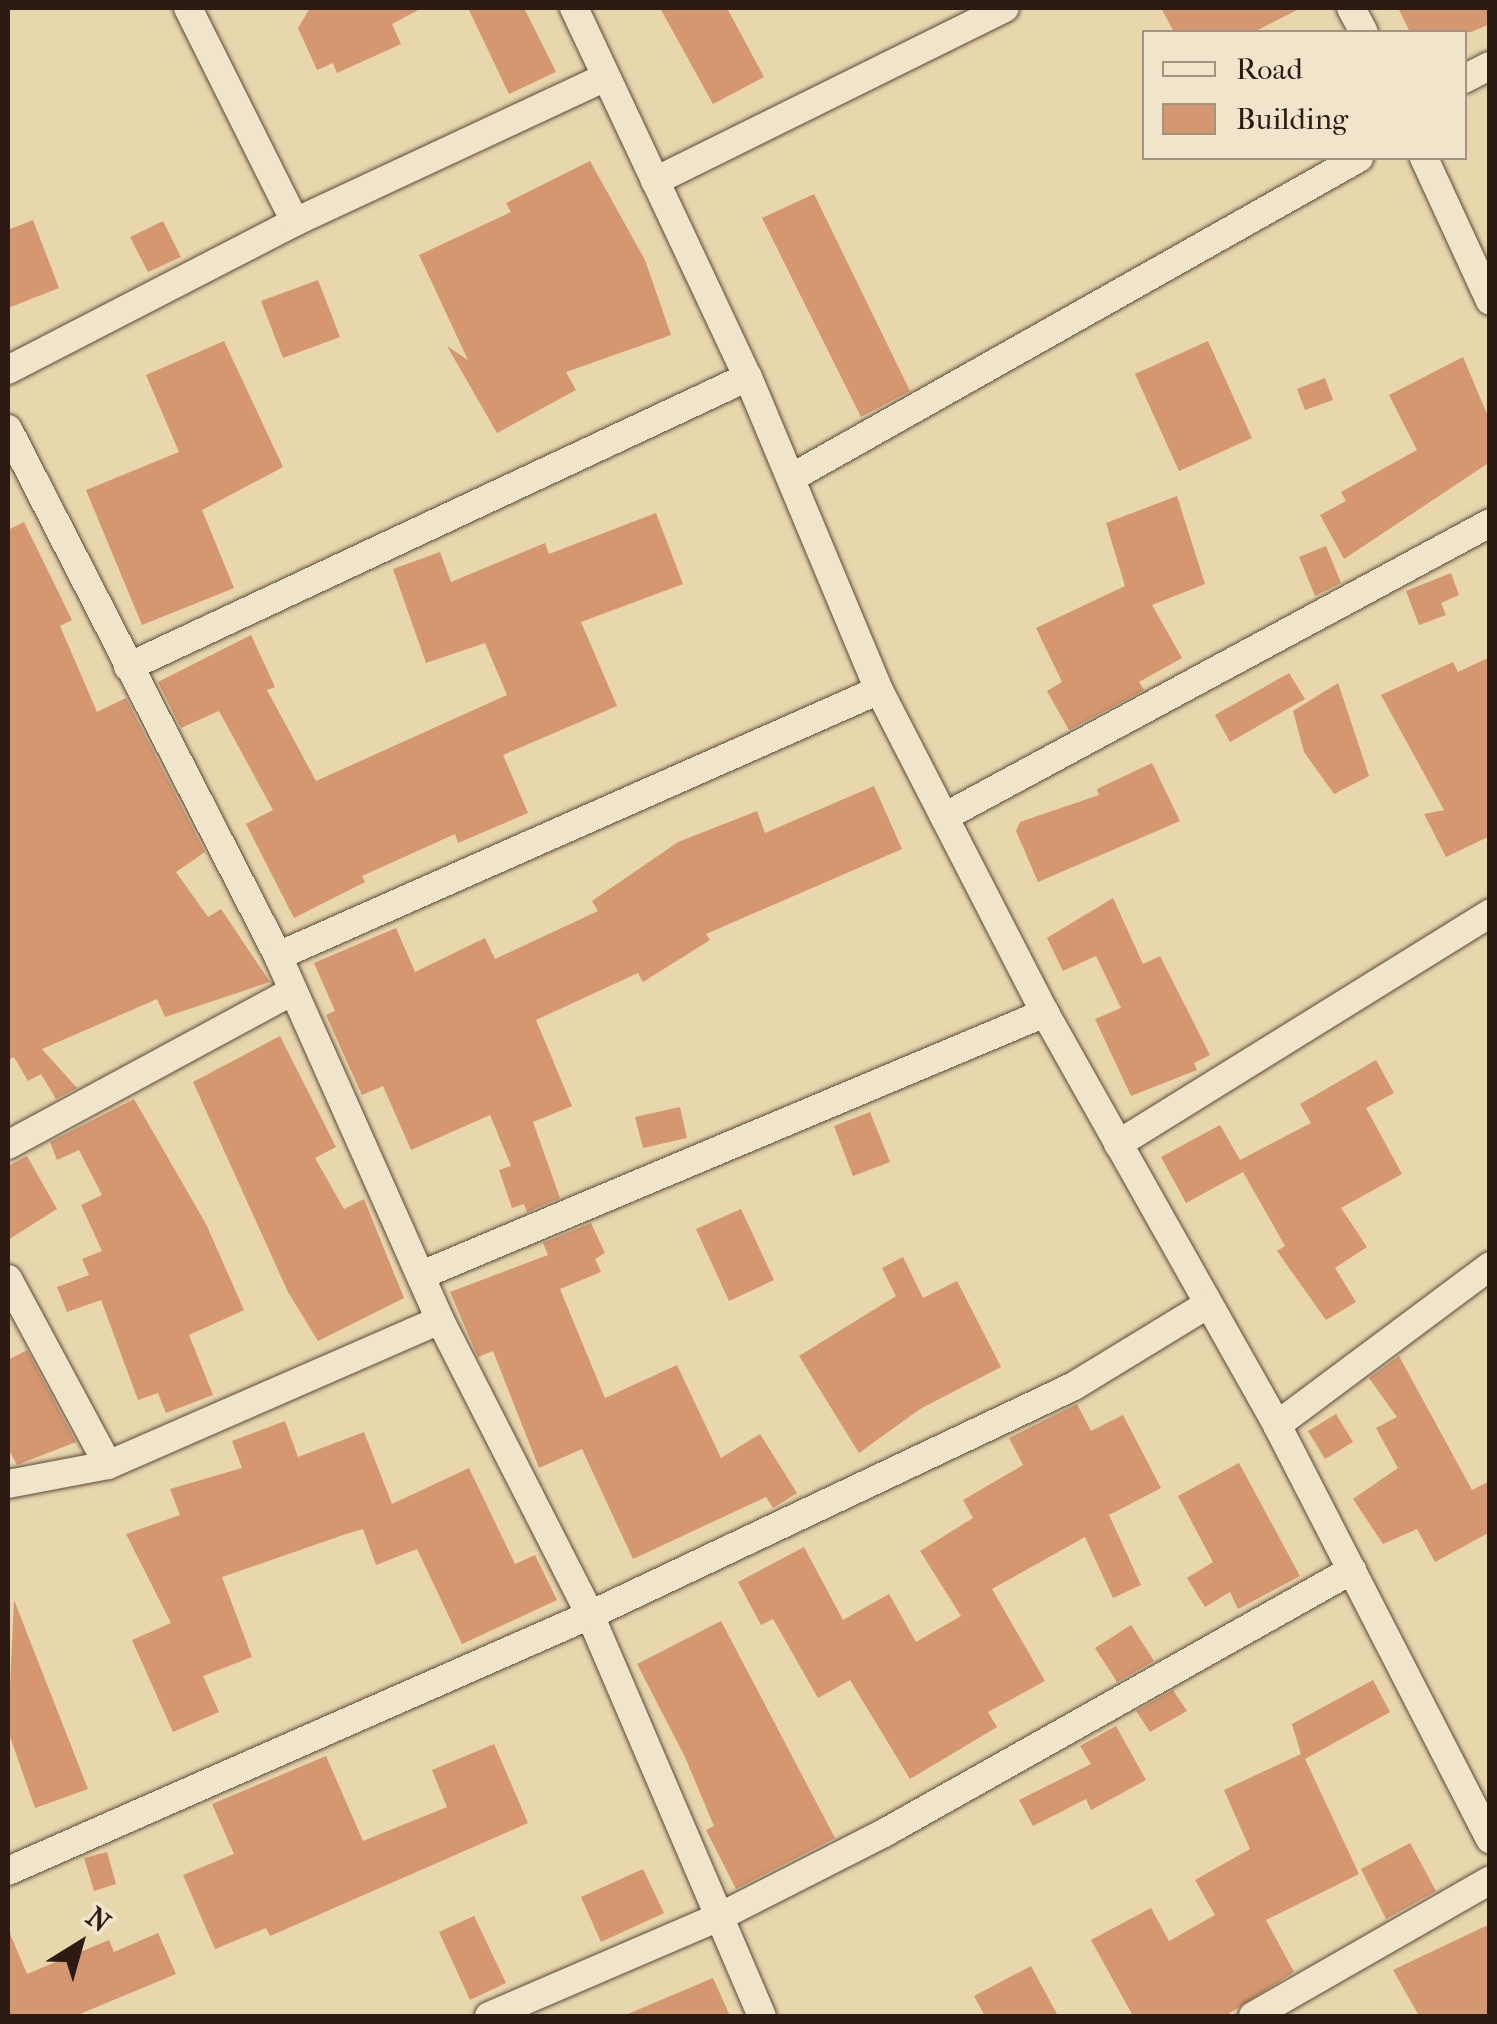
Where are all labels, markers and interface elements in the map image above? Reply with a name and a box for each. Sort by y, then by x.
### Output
legend [1142,30,1467,160]
text: Road [1236,52,1303,87]
text: Building [1236,102,1348,137]
north arrow [30,1894,130,1994]
text: N [80,1900,117,1939]

